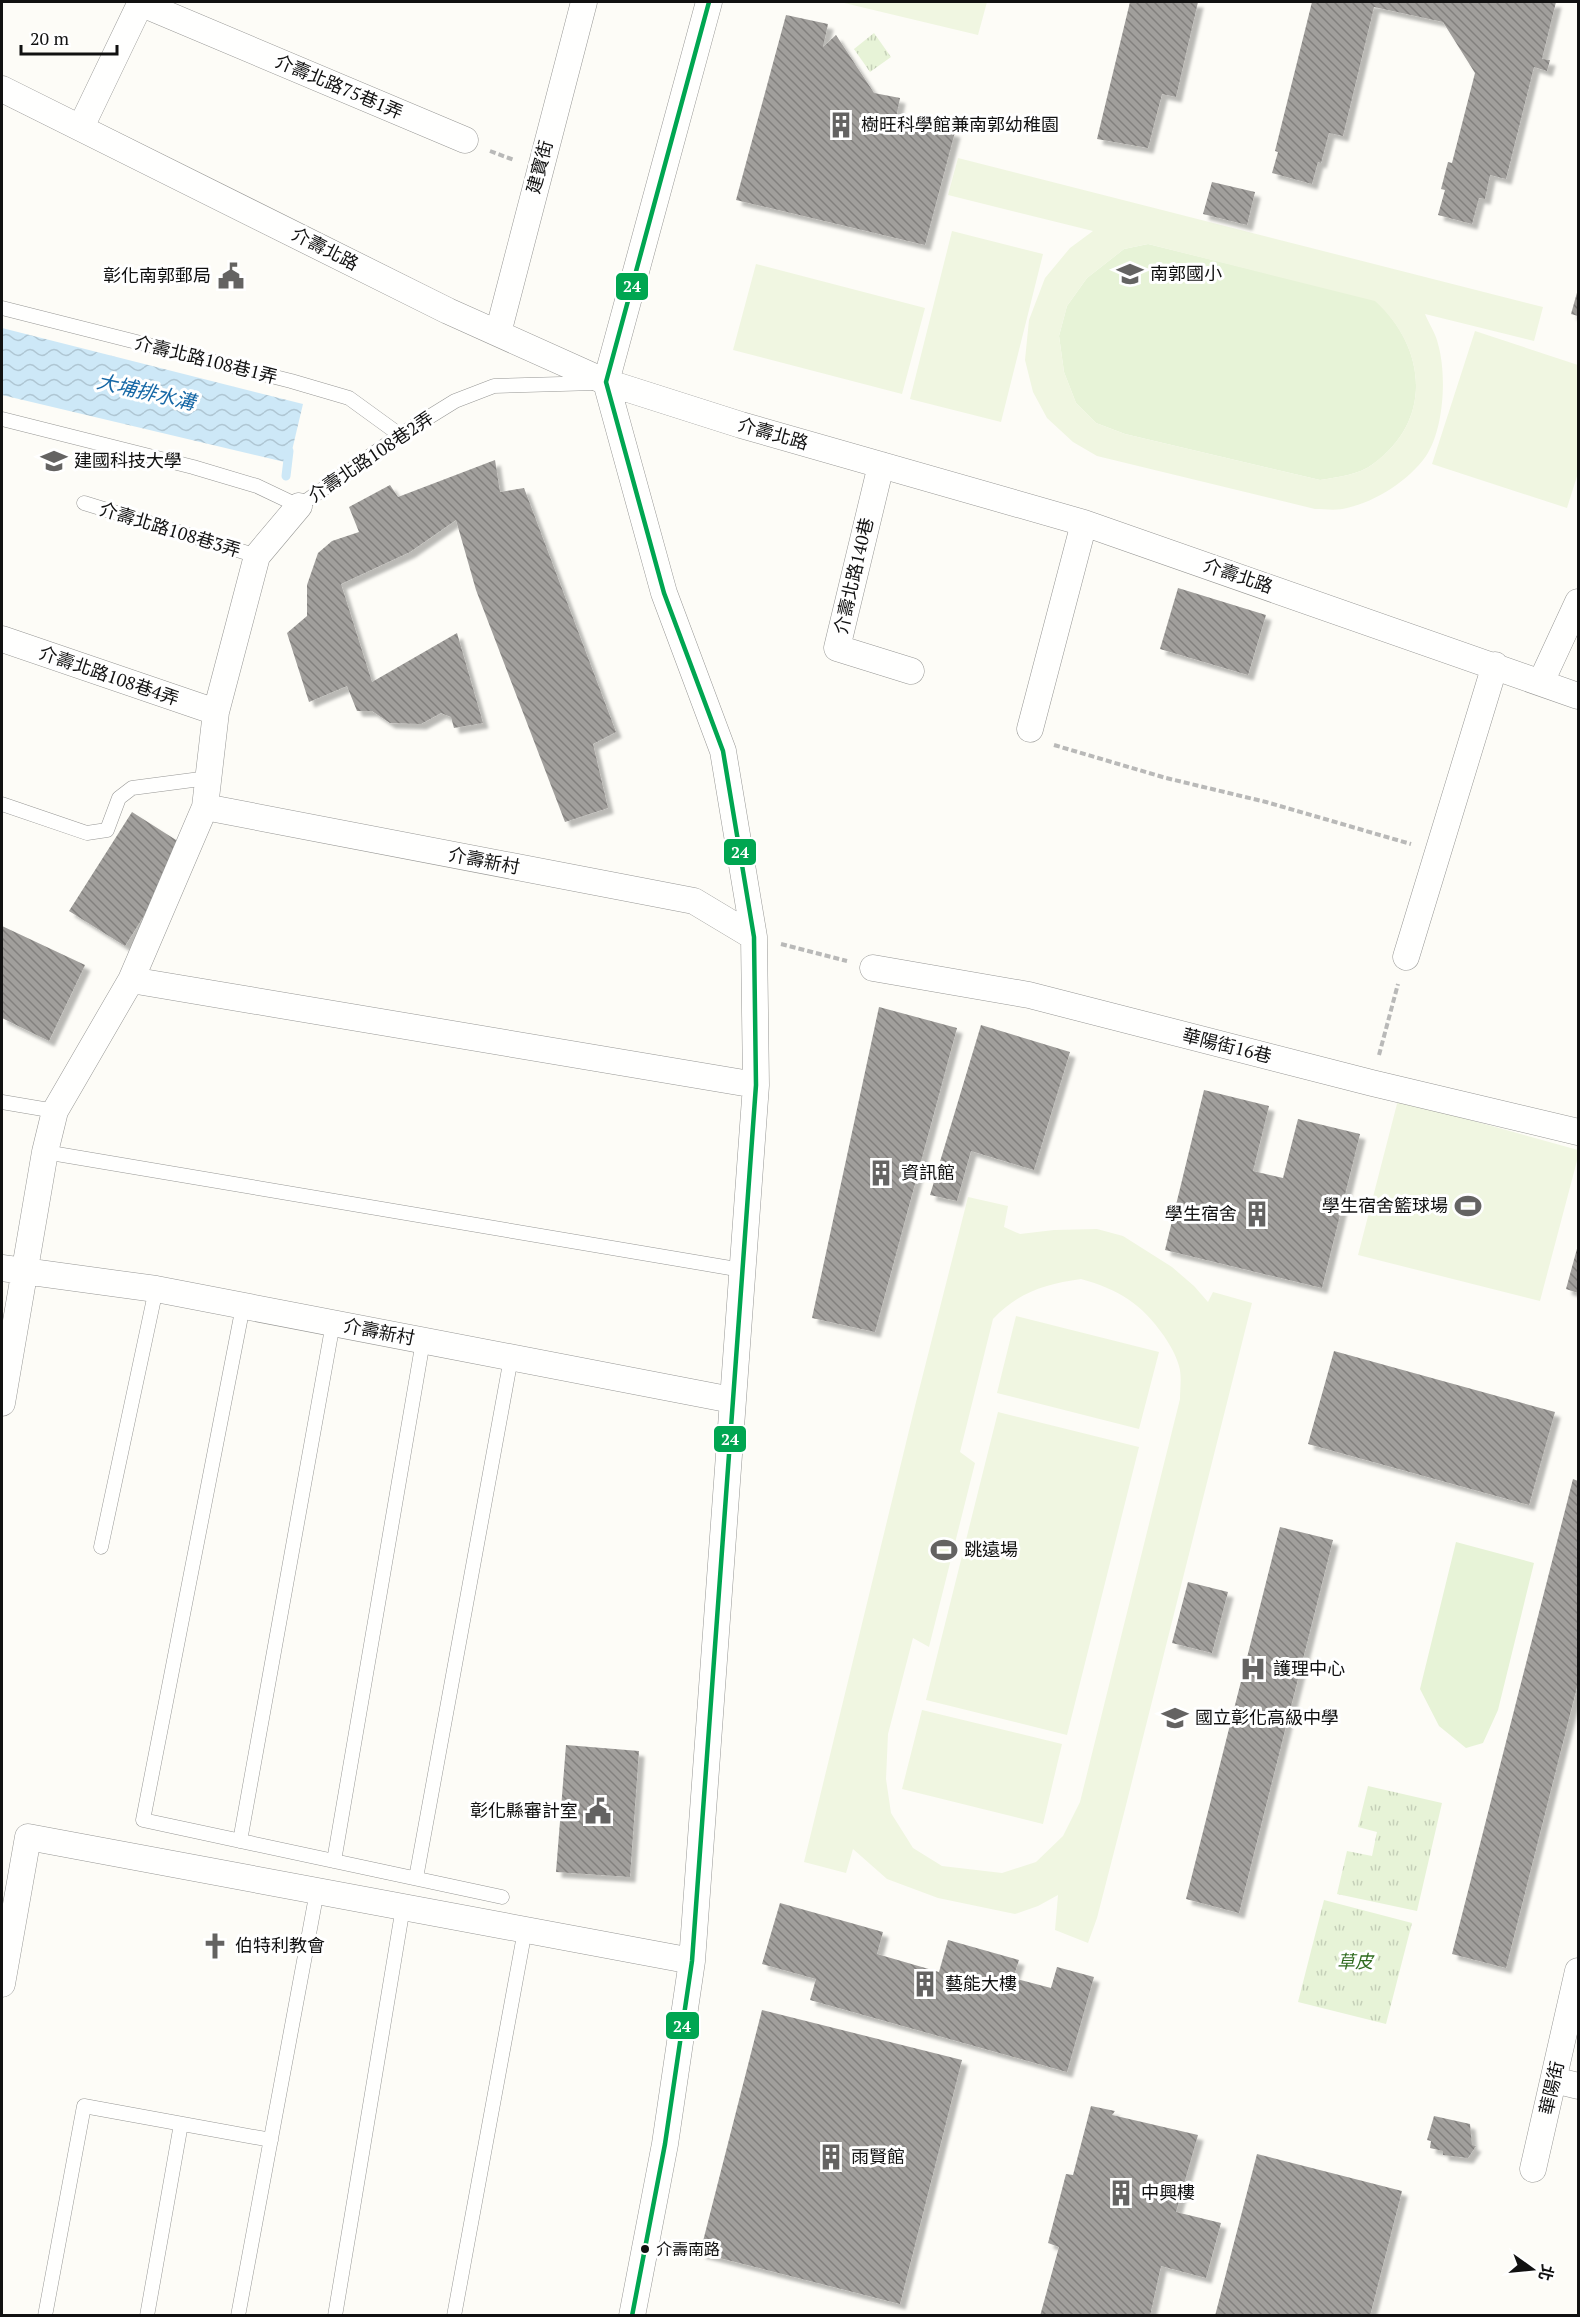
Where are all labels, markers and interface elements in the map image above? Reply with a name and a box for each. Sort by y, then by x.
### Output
scale bar [21,18,117,56]
text: 20 m [30,26,70,50]
street label: 介壽北路75巷1弄 [272,48,407,124]
building icon: 樹旺科學館兼南郭幼稚園 [826,110,856,140]
place label: 樹旺科學館兼南郭幼稚園 [861,112,1059,136]
street label: 建寶街 [520,138,558,196]
street label: 介壽北路 [288,221,363,275]
school or university icon: 南郭國小 [1115,259,1145,289]
public building icon: 彰化南郭郵局 [216,261,246,291]
place label: 南郭國小 [1150,261,1222,285]
place label: 彰化南郭郵局 [103,263,211,287]
line badge: 24 [615,272,649,301]
text: 24 [623,275,641,297]
street label: 介壽北路108巷1弄 [132,330,280,388]
water label: 大埔排水溝 [94,367,201,417]
street label: 介壽北路108巷2弄 [303,405,438,507]
street label: 介壽北路 [735,412,811,454]
school or university icon: 建國科技大學 [39,446,69,476]
place label: 建國科技大學 [74,448,182,472]
street label: 介壽北路108巷3弄 [97,496,244,562]
street label: 介壽北路140巷 [828,515,878,636]
street label: 介壽北路 [1200,552,1276,598]
street label: 介壽北路108巷4弄 [36,640,182,710]
line badge: 24 [723,838,757,866]
street label: 介壽新村 [447,841,522,879]
text: 24 [731,841,749,863]
street label: 華陽街16巷 [1180,1022,1274,1068]
building icon: 資訊館 [866,1158,896,1188]
place label: 資訊館 [901,1160,955,1184]
sports icon: 學生宿舍籃球場 [1453,1191,1483,1221]
place label: 學生宿舍籃球場 [1322,1193,1448,1217]
building icon: 學生宿舍 [1242,1199,1272,1229]
place label: 學生宿舍 [1165,1201,1237,1225]
street label: 介壽新村 [342,1312,417,1350]
line badge: 24 [713,1425,747,1453]
text: 24 [721,1428,739,1450]
sports icon: 跳遠場 [929,1535,959,1565]
place label: 跳遠場 [964,1537,1018,1561]
hospital icon: 護理中心 [1238,1654,1268,1684]
place label: 護理中心 [1273,1656,1345,1680]
school or university icon: 國立彰化高級中學 [1160,1703,1190,1733]
place label: 國立彰化高級中學 [1195,1705,1339,1729]
public building icon: 彰化縣審計室 [583,1796,613,1826]
place label: 彰化縣審計室 [470,1798,578,1822]
church icon: 伯特利教會 [200,1931,230,1961]
place label: 伯特利教會 [235,1933,325,1957]
park label: 草皮 [1337,1949,1375,1973]
building icon: 藝能大樓 [910,1969,940,1999]
place label: 藝能大樓 [945,1971,1017,1995]
line badge: 24 [665,2011,700,2040]
text: 24 [673,2015,691,2037]
street label: 華陽街 [1533,2059,1569,2117]
building icon: 雨賢館 [816,2142,846,2172]
place label: 雨賢館 [851,2144,905,2168]
building icon: 中興樓 [1106,2178,1136,2208]
place label: 中興樓 [1141,2180,1195,2204]
place label: 介壽南路 [656,2238,720,2260]
north arrow [1502,2239,1562,2299]
marker: 介壽南路 [639,2243,651,2255]
text: 北 [1534,2262,1559,2283]

